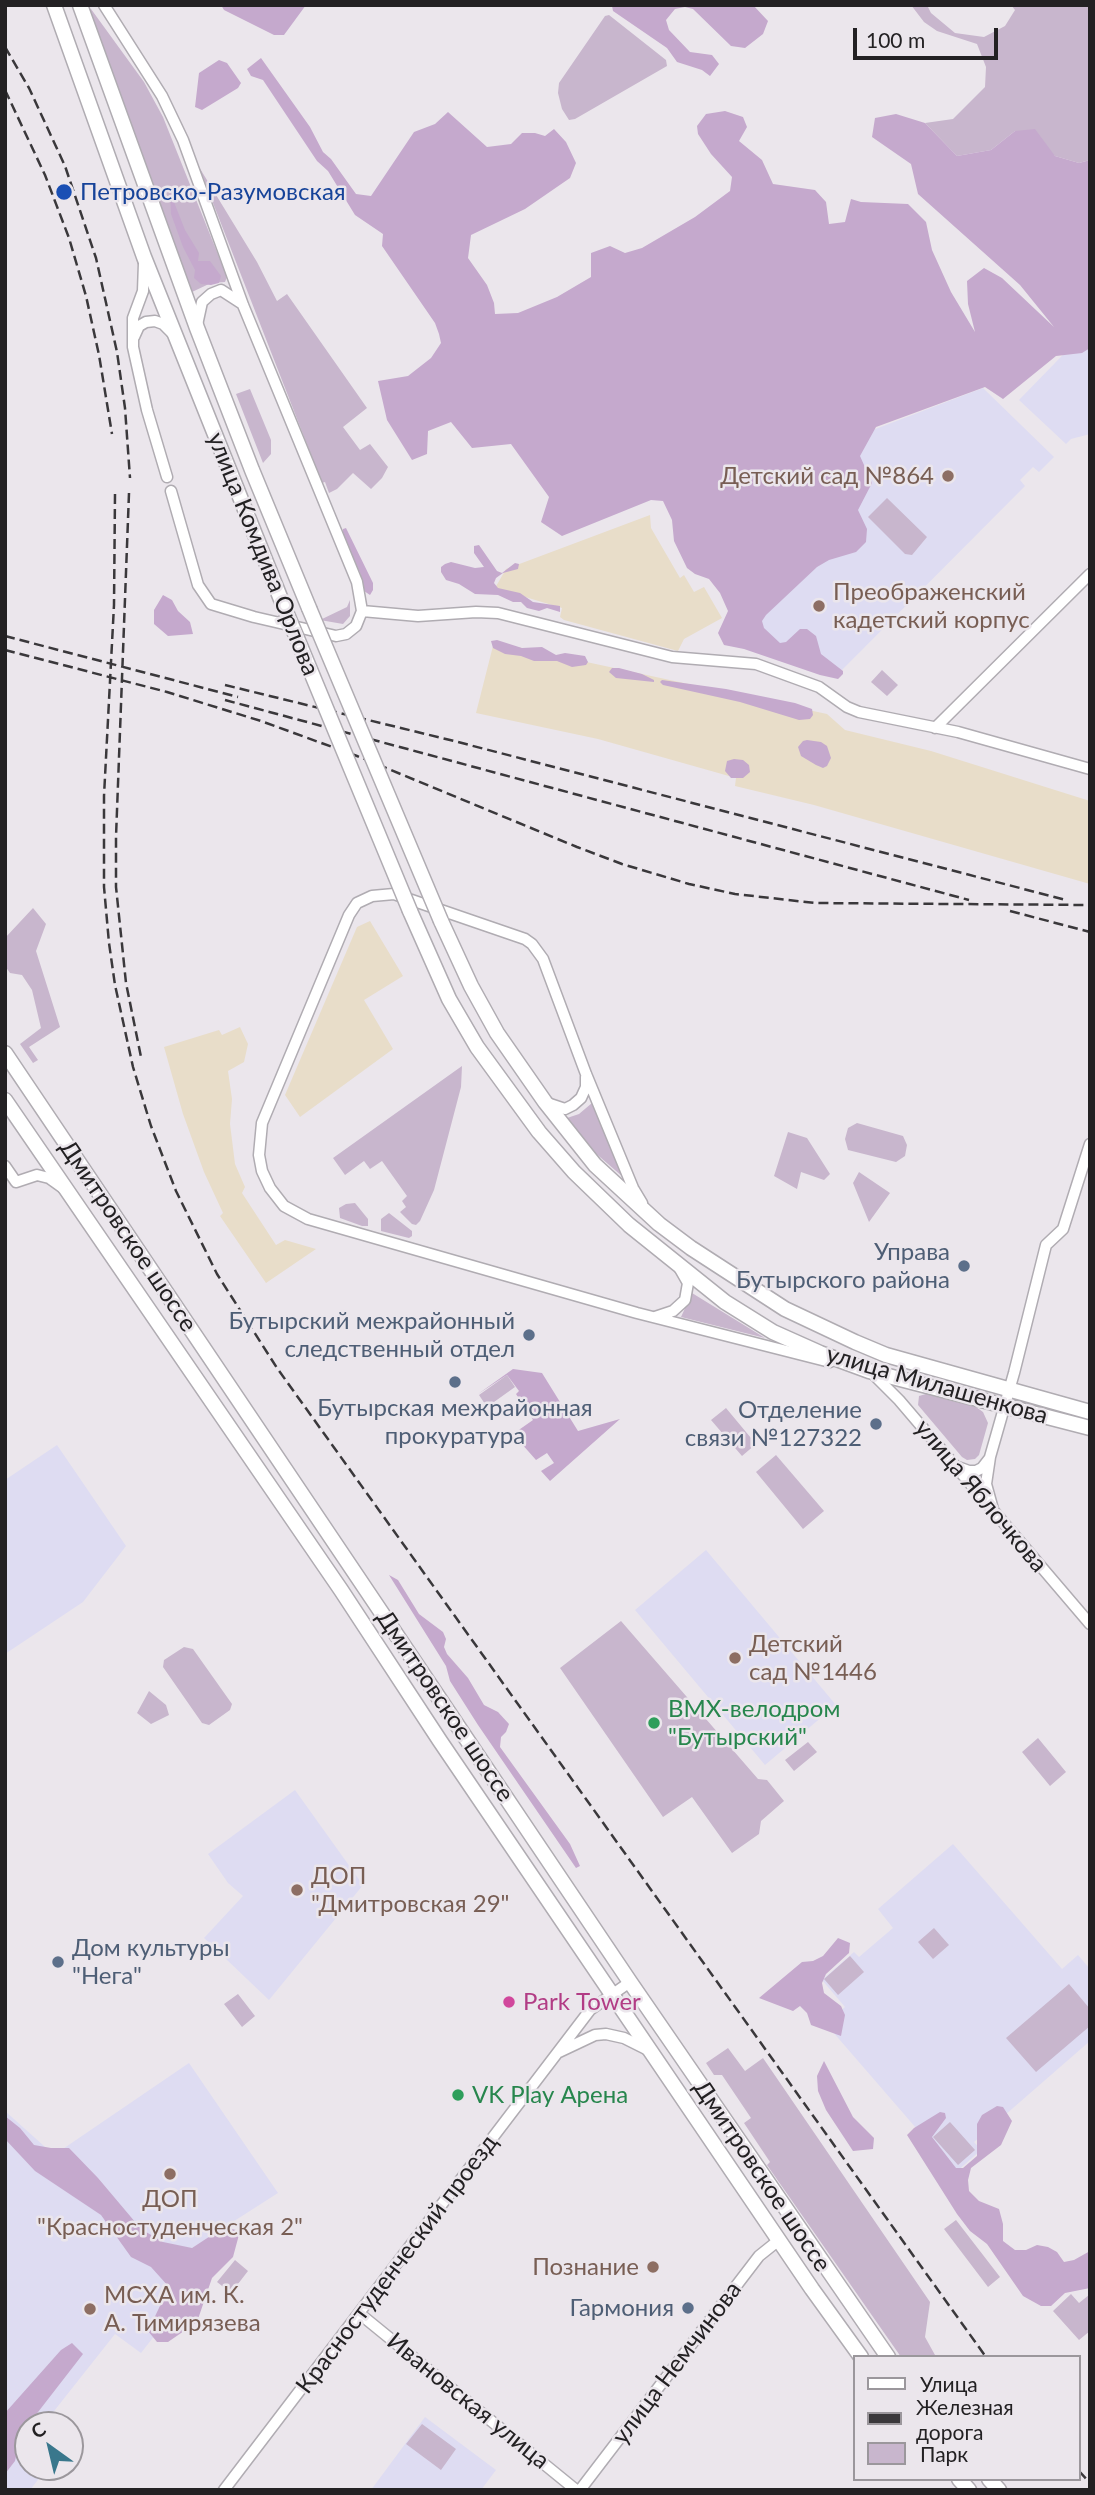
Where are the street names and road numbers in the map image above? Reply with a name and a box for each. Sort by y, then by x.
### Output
street label: улица Комдива Орлова [201,428,325,680]
street label: Дмитровское шоссе [53,1135,203,1337]
street label: улица Милашенкова [823,1340,1051,1430]
street label: улица Яблочкова [909,1414,1053,1578]
street label: Дмитровское шоссе [370,1605,520,1807]
street label: Дмитровское шоссе [687,2075,837,2277]
street label: Красностуденческий проезд [290,2129,504,2399]
street label: улица Немчинова [606,2276,748,2450]
street label: Ивановская улица [381,2327,555,2475]

